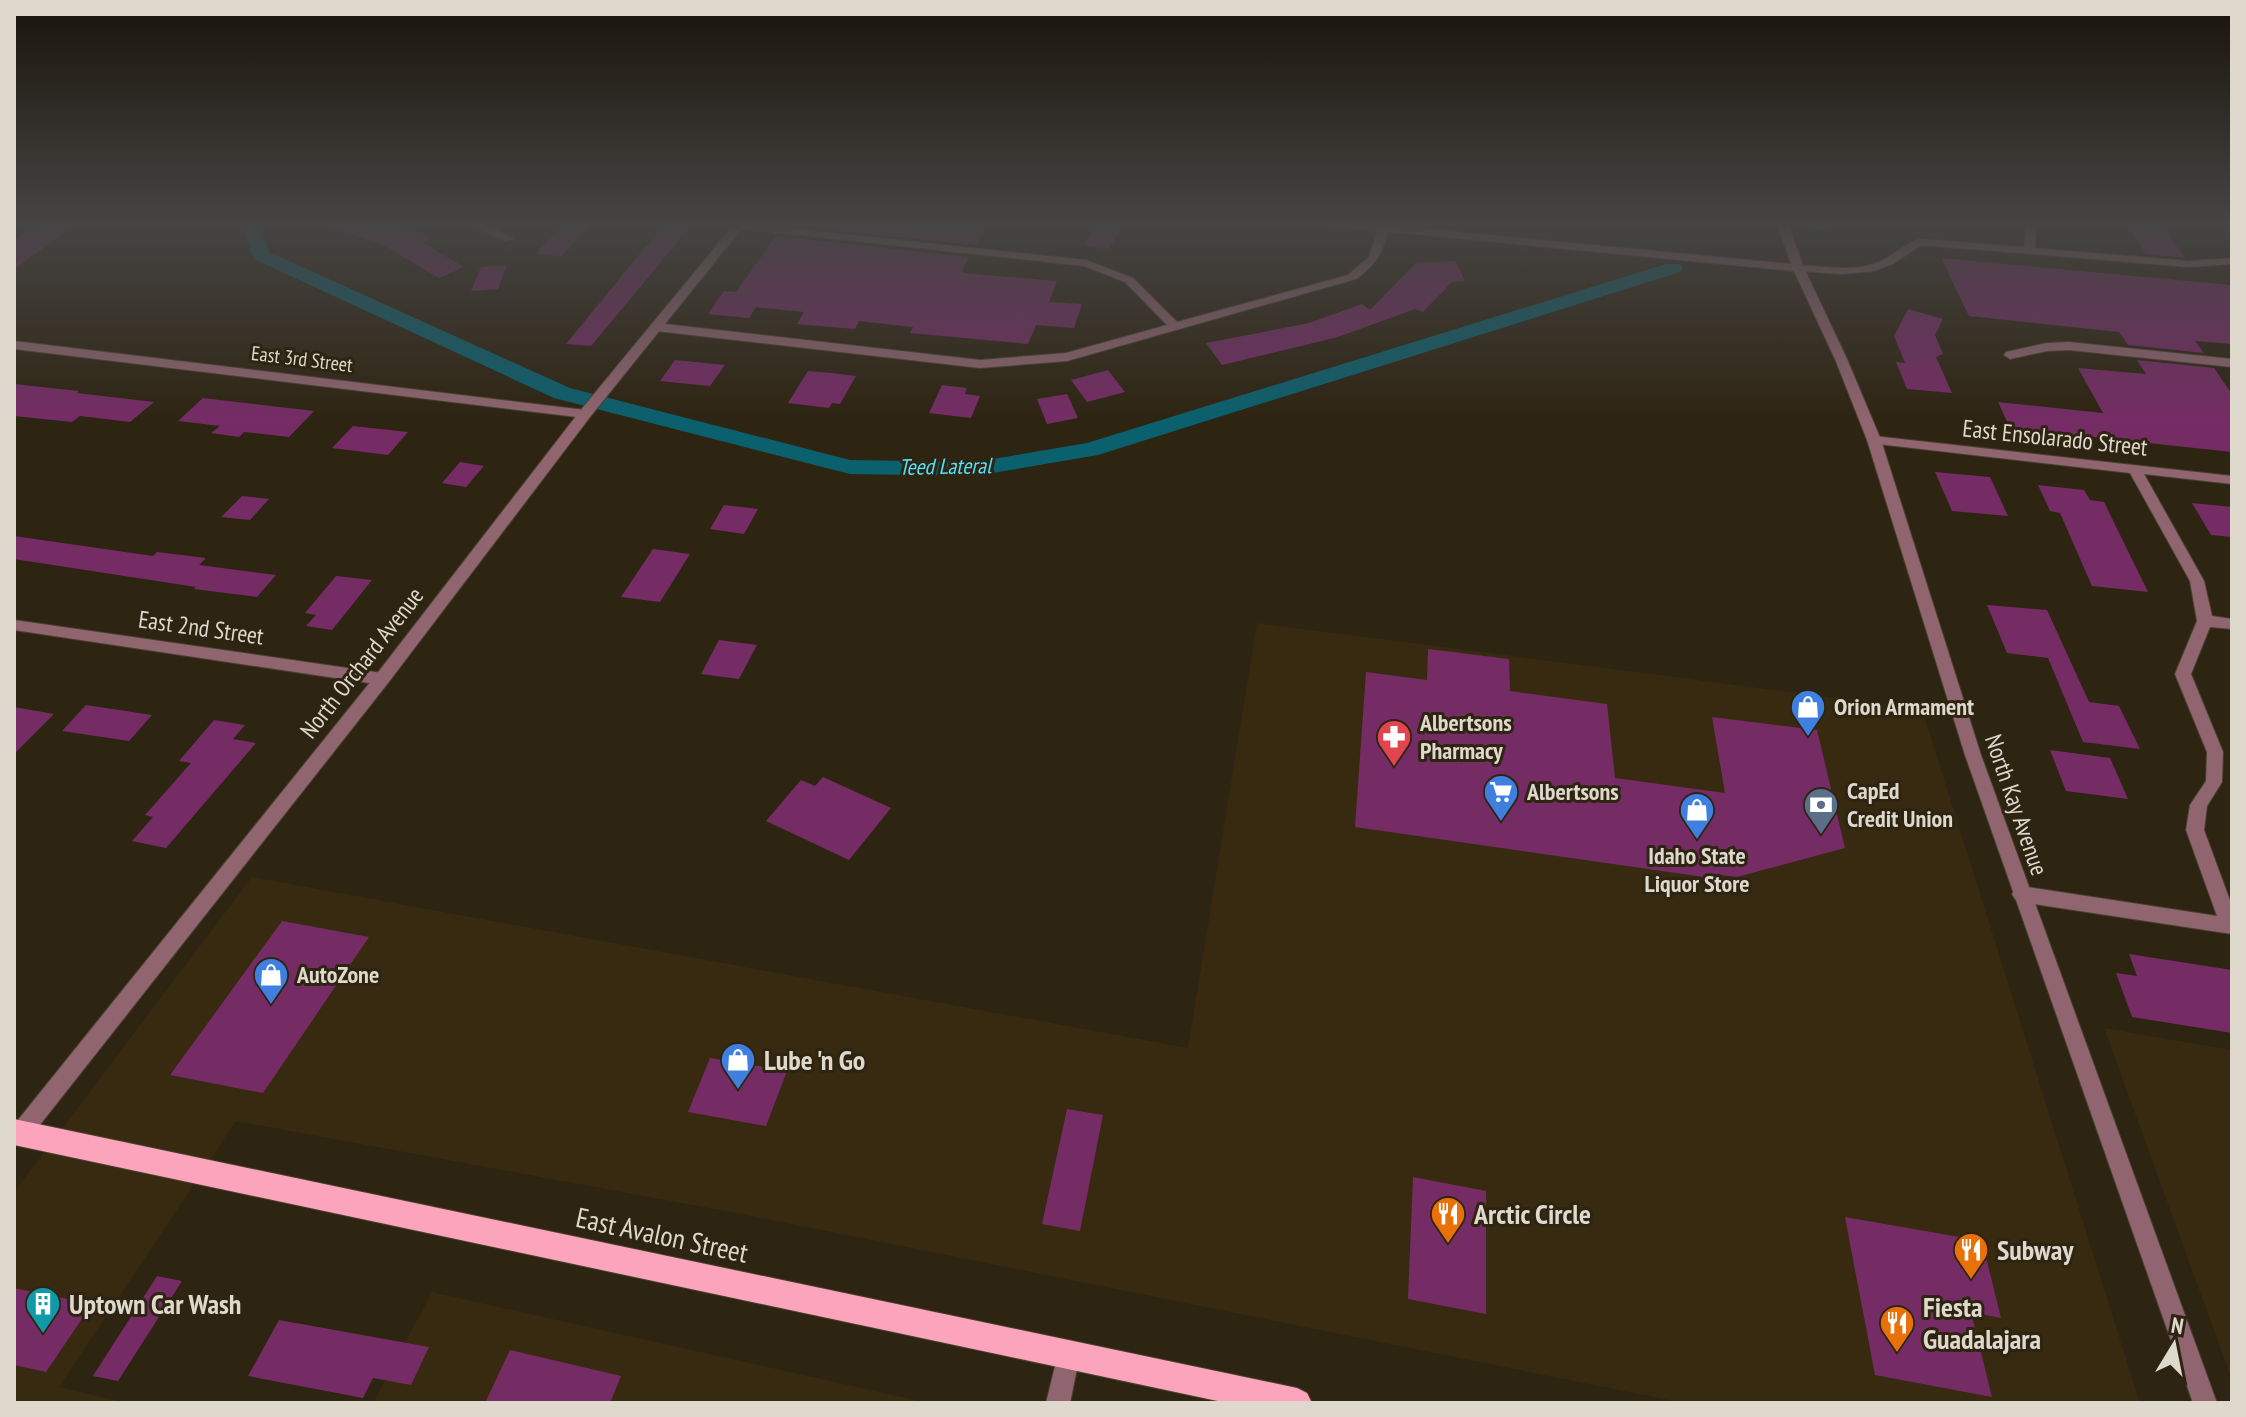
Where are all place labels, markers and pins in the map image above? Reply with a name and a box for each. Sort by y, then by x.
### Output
shop icon: Orion Armament [1789,688,1827,738]
place label: Orion Armament [1834,691,1974,722]
place label: Albertsons Pharmacy [1419,707,1512,766]
pharmacy icon: Albertsons Pharmacy [1375,718,1413,768]
supermarket icon: Albertsons [1482,773,1520,823]
place label: CapEd Credit Union [1847,775,1953,834]
place label: Albertsons [1526,776,1619,807]
bank icon: CapEd Credit Union [1802,786,1840,836]
shop icon: Idaho State Liquor Store [1678,791,1716,841]
place label: Idaho State Liquor Store [1644,840,1750,899]
shop icon: AutoZone [252,956,290,1006]
place label: AutoZone [296,959,379,990]
shop icon: Lube 'n Go [719,1041,757,1091]
place label: Lube 'n Go [764,1041,865,1078]
restaurant icon: Arctic Circle [1429,1195,1467,1245]
place label: Arctic Circle [1473,1195,1591,1232]
restaurant icon: Subway [1952,1231,1990,1281]
place label: Subway [1997,1231,2074,1268]
building icon: Uptown Car Wash [24,1285,62,1335]
place label: Uptown Car Wash [69,1285,241,1322]
place label: Fiesta Guadalajara [1923,1288,2041,1357]
restaurant icon: Fiesta Guadalajara [1878,1304,1916,1354]

